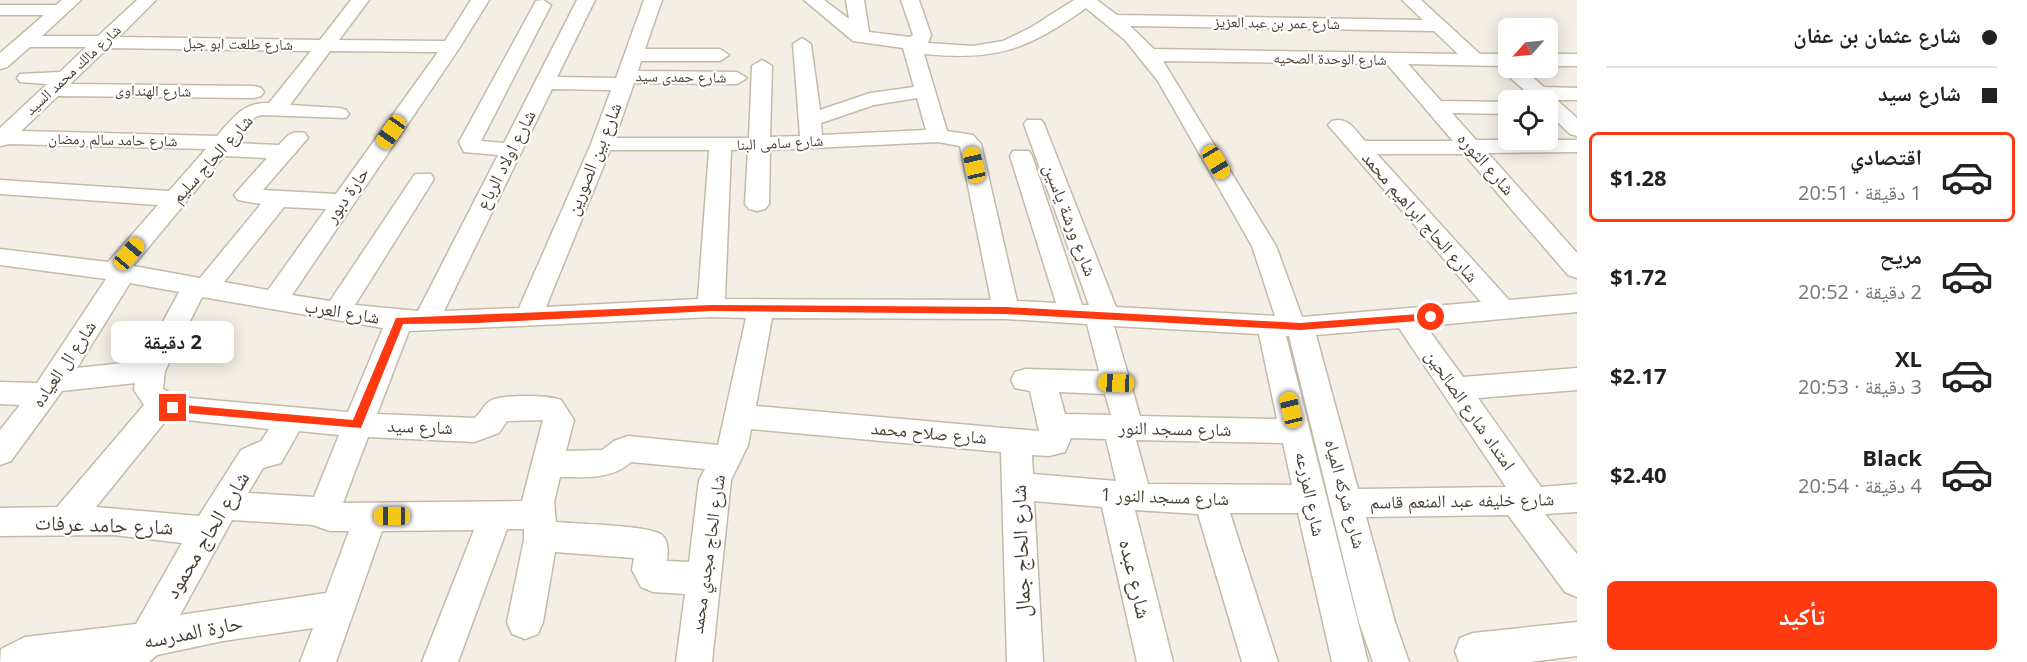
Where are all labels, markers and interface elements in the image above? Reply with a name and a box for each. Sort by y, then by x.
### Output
street label: شارع عمر بن عبد العزيز [1213,11,1340,34]
north arrow [1498,18,1558,78]
map controls [1498,18,1558,150]
street label: شارع مالك محمد السيد [20,19,125,120]
text: شارع عثمان بن عفان [1793,19,1961,49]
street label: شارع طلعت ابو جبل [183,32,293,55]
street label: شارع الوحدة الصحيه [1273,47,1387,70]
street label: شارع حمدى سيد [635,65,727,88]
text: شارع سيد [1878,77,1961,107]
street label: شارع الهنداوى [115,79,191,102]
button: locate [1498,90,1558,150]
street label: شارع بين الصورين [560,99,627,219]
street label: شارع اولاد الرباع [470,106,541,213]
street label: شارع الحاج سليم [165,109,258,209]
car [373,112,409,152]
street label: شارع الثوره [1453,127,1521,200]
street label: شارع حامد سالم رمضان [48,128,178,151]
street label: شارع سامى البنا [736,130,824,155]
text: اقتصادي [1850,141,1922,171]
car [1199,142,1233,182]
car [961,145,987,185]
street label: شارع الحاج ابراهيم محمد [1356,146,1484,288]
icon: car [1940,150,1994,204]
street label: شارع ورشة ياسين [1038,160,1103,279]
street label: حارة دبور [318,162,374,228]
text: $1.28 [1610,162,1667,192]
text: 1 دقيقة · 20:51 [1798,179,1922,206]
car [111,234,147,274]
text: مريح [1879,240,1922,270]
icon: car [1940,249,1994,303]
text: $1.72 [1610,261,1667,291]
text: 2 دقيقة · 20:52 [1798,278,1922,305]
street label: شارع العرب [303,293,381,329]
route start [1417,303,1444,330]
street label: شارع ال العياده [25,315,101,412]
callout: 2 دقيقة [112,321,234,363]
text: 2 دقيقة [143,328,202,355]
text: XL [1895,343,1922,373]
street label: امتداد شارع الصالحين [1420,344,1521,475]
icon: car [1940,348,1994,402]
text: $2.17 [1610,360,1667,390]
car [1098,373,1134,393]
text: 3 دقيقة · 20:53 [1798,373,1922,400]
car [1278,390,1304,430]
route end [159,394,186,421]
street label: شارع سيد [387,413,453,439]
street label: شارع صلاح محمد [870,415,988,450]
street label: شارع مسجد النور [1117,415,1232,441]
street label: شارع شركه المياه [1320,436,1372,551]
text: Black [1862,442,1922,472]
icon: car [1940,447,1994,501]
street label: شارع المزرعه [1290,449,1332,538]
text: $2.40 [1610,459,1667,489]
street label: شارع الحاج محمود [157,466,255,603]
text: 4 دقيقة · 20:54 [1798,472,1922,499]
street label: شارع الحاج مجدي محمد [684,473,734,635]
street label: شارع مسجد النور 1 [1101,482,1229,510]
street label: شارع الحاج جمال [1004,484,1036,618]
street label: شارع خليفه عبد المنعم قاسم [1370,486,1554,515]
car [374,507,410,525]
street label: شارع حامد عرفات [34,508,174,540]
street label: شارع عبده [1113,536,1159,621]
button: تأكيد [1607,581,1997,650]
street label: حارة المدرسه [141,608,245,654]

